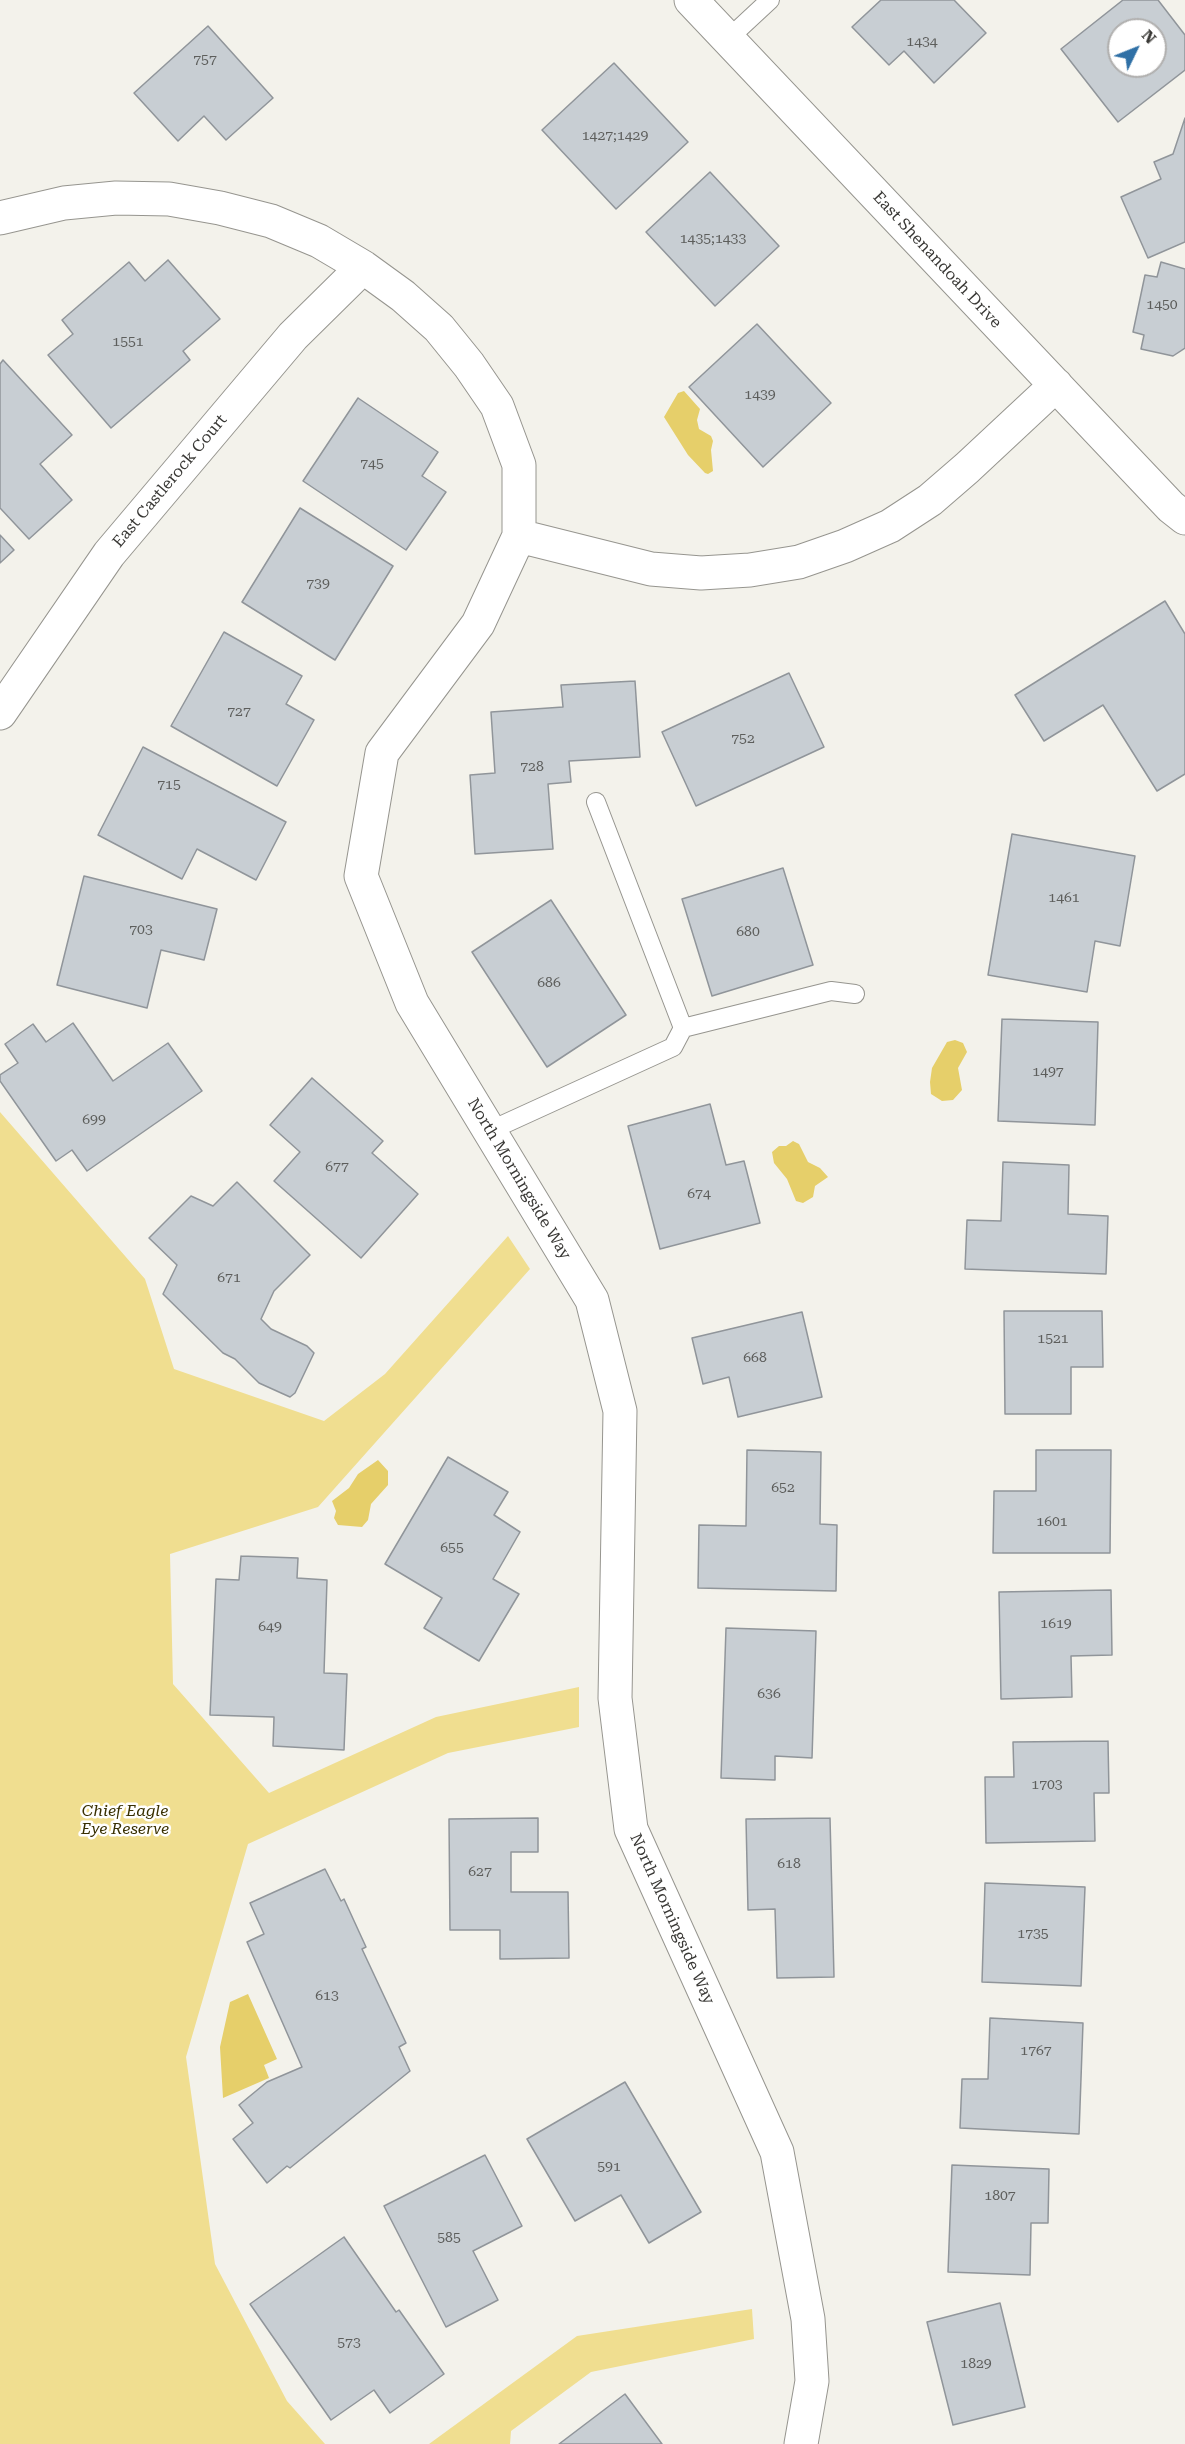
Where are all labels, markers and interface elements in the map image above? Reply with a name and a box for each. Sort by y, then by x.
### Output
north arrow [1107,18,1167,78]
text: N [1138,26,1160,48]
house number: 1434 [906,34,938,50]
house number: 757 [193,52,217,68]
house number: 1427;1429 [582,128,648,144]
street label: East Shenandoah Drive [869,188,1005,332]
house number: 1435;1433 [680,231,746,247]
house number: 1450 [1146,297,1178,313]
house number: 1551 [112,334,144,350]
house number: 1439 [744,387,776,403]
street label: East Castlerock Court [109,411,231,551]
house number: 745 [360,456,384,472]
house number: 739 [306,576,330,592]
house number: 727 [227,704,251,720]
house number: 752 [731,731,755,747]
house number: 728 [520,759,544,775]
house number: 715 [157,777,181,793]
house number: 1461 [1048,890,1080,906]
house number: 703 [129,922,153,938]
house number: 680 [736,924,760,940]
house number: 686 [537,975,561,991]
house number: 1497 [1032,1064,1064,1080]
street label: North Morningside Way [463,1095,575,1263]
house number: 699 [82,1112,106,1128]
house number: 677 [325,1159,349,1175]
house number: 674 [687,1186,711,1202]
house number: 671 [217,1270,241,1286]
house number: 1521 [1037,1331,1069,1347]
house number: 668 [743,1350,767,1366]
house number: 652 [771,1480,795,1496]
house number: 1601 [1036,1514,1068,1530]
house number: 655 [440,1540,464,1556]
house number: 1619 [1040,1616,1072,1632]
house number: 649 [258,1619,282,1635]
house number: 636 [757,1686,781,1702]
house number: 1703 [1031,1777,1063,1793]
park label: Chief Eagle Eye Reserve [81,1801,169,1839]
street label: North Morningside Way [626,1831,718,2007]
house number: 618 [777,1856,801,1872]
house number: 627 [468,1864,492,1880]
house number: 1735 [1017,1926,1049,1942]
house number: 613 [315,1988,339,2004]
house number: 1767 [1020,2043,1052,2059]
house number: 591 [597,2159,621,2175]
house number: 1807 [984,2188,1016,2204]
house number: 585 [437,2230,461,2246]
house number: 573 [337,2335,361,2351]
house number: 1829 [960,2356,992,2372]

